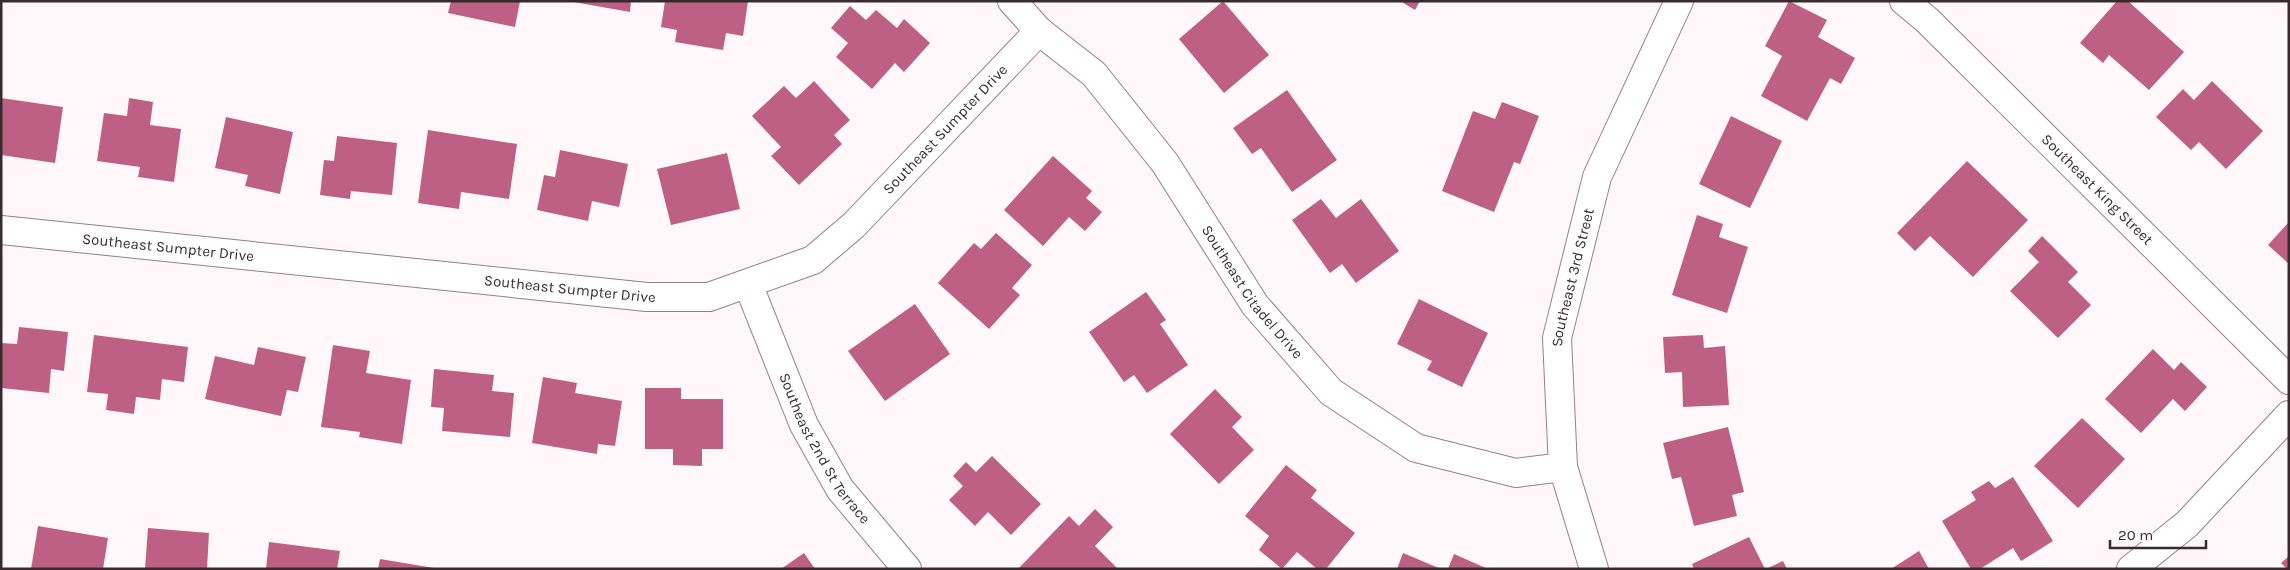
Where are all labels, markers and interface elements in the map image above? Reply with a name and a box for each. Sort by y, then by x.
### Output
street label: Southeast Sumpter Drive [879,61,1011,198]
street label: Southeast King Street [2038,130,2157,249]
street label: Southeast 3rd Street [1548,206,1598,347]
street label: Southeast Citadel Drive [1198,222,1307,362]
street label: Southeast Sumpter Drive [81,229,255,265]
street label: Southeast Sumpter Drive [483,271,656,306]
street label: Southeast 2nd St Terrace [775,370,874,527]
scale bar [2110,518,2206,550]
text: 20 m [2118,526,2153,544]

